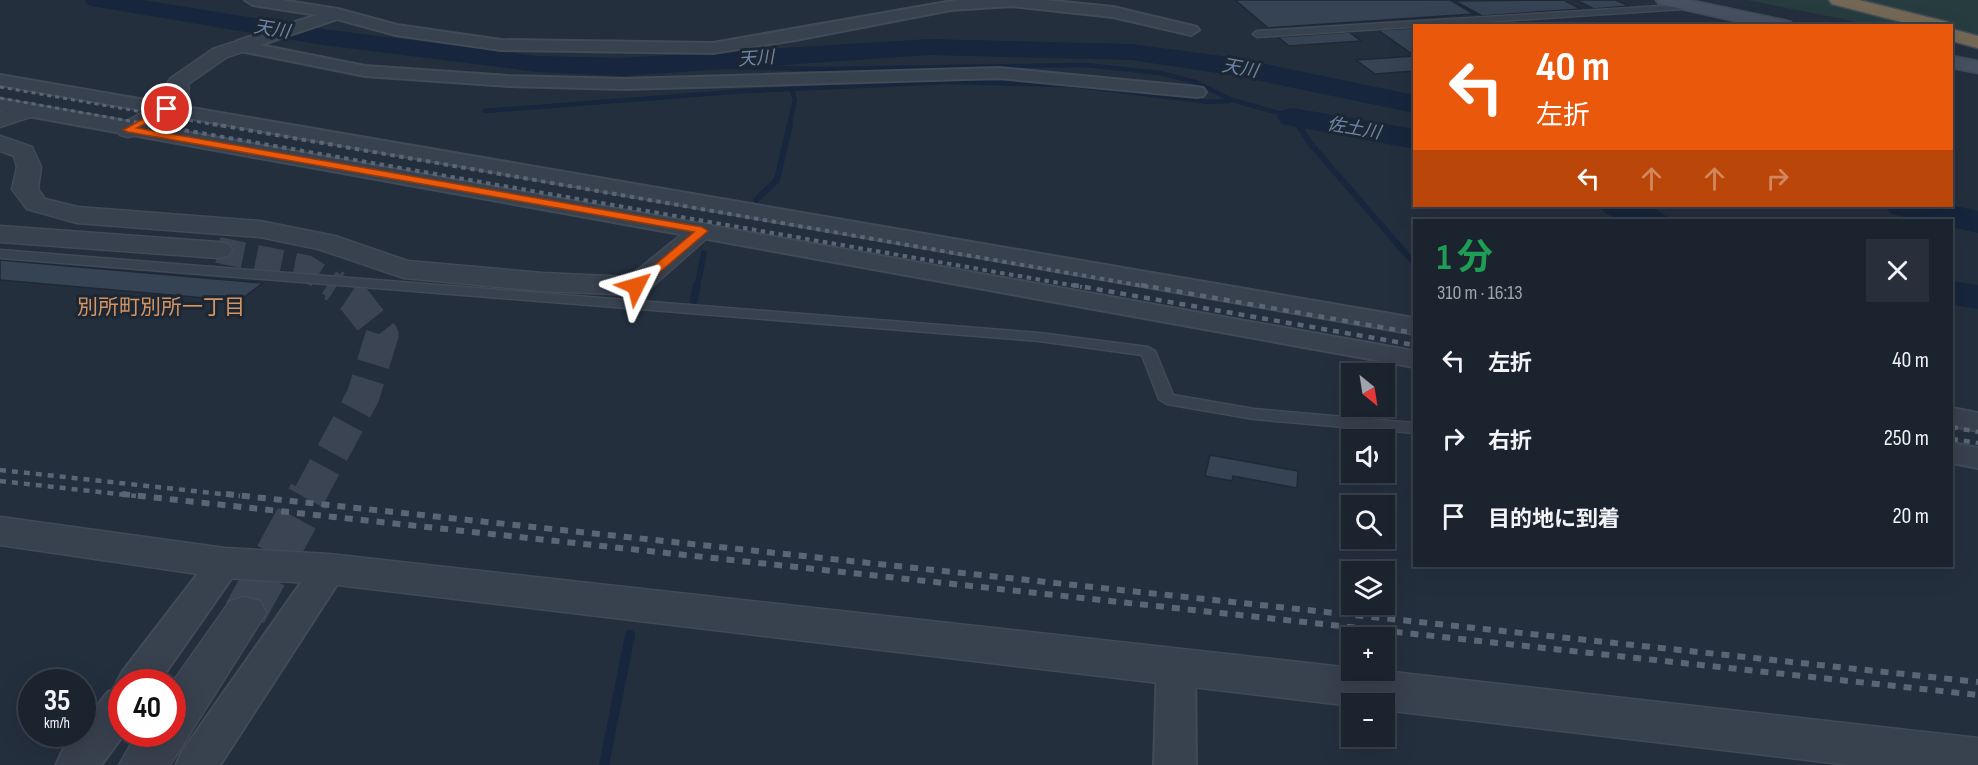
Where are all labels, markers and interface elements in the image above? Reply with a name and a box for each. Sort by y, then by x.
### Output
water label: 天川 [253,16,293,43]
text: 40 m [1536,42,1610,93]
water label: 天川 [737,47,777,70]
icon: left [1437,48,1515,126]
water label: 天川 [1220,55,1261,82]
pin [141,83,192,134]
icon: arrive [150,92,183,125]
text: 左折 [1536,100,1590,132]
water label: 佐土川 [1326,113,1384,144]
icon: left [1572,162,1605,195]
icon: ahead [1635,162,1668,195]
icon: ahead [1698,162,1731,195]
icon: right [1761,162,1794,195]
text: 1 分 [1437,237,1493,280]
button: close [1866,239,1929,302]
position arrow [604,254,668,318]
text: 310 m · 16:13 [1437,281,1523,305]
district label: 別所町別所一丁目 [77,295,245,320]
icon: left [1437,344,1470,377]
text: 40 m [1892,347,1929,374]
text: 左折 [1488,350,1532,377]
north arrow [1341,363,1395,417]
map controls [1341,363,1395,747]
icon: right [1437,422,1470,455]
text: 250 m [1884,425,1929,452]
text: 右折 [1488,428,1532,455]
button: sound [1341,429,1395,483]
button: search [1341,495,1395,549]
icon: arrive [1437,500,1470,533]
text: 20 m [1893,503,1929,530]
text: 目的地に到着 [1488,506,1620,533]
button: layers [1341,561,1395,615]
button: + [1341,627,1395,681]
speed limit sign: 40 [108,669,186,747]
text: 35 [44,683,70,719]
button: − [1341,693,1395,747]
text: km/h [44,714,70,733]

